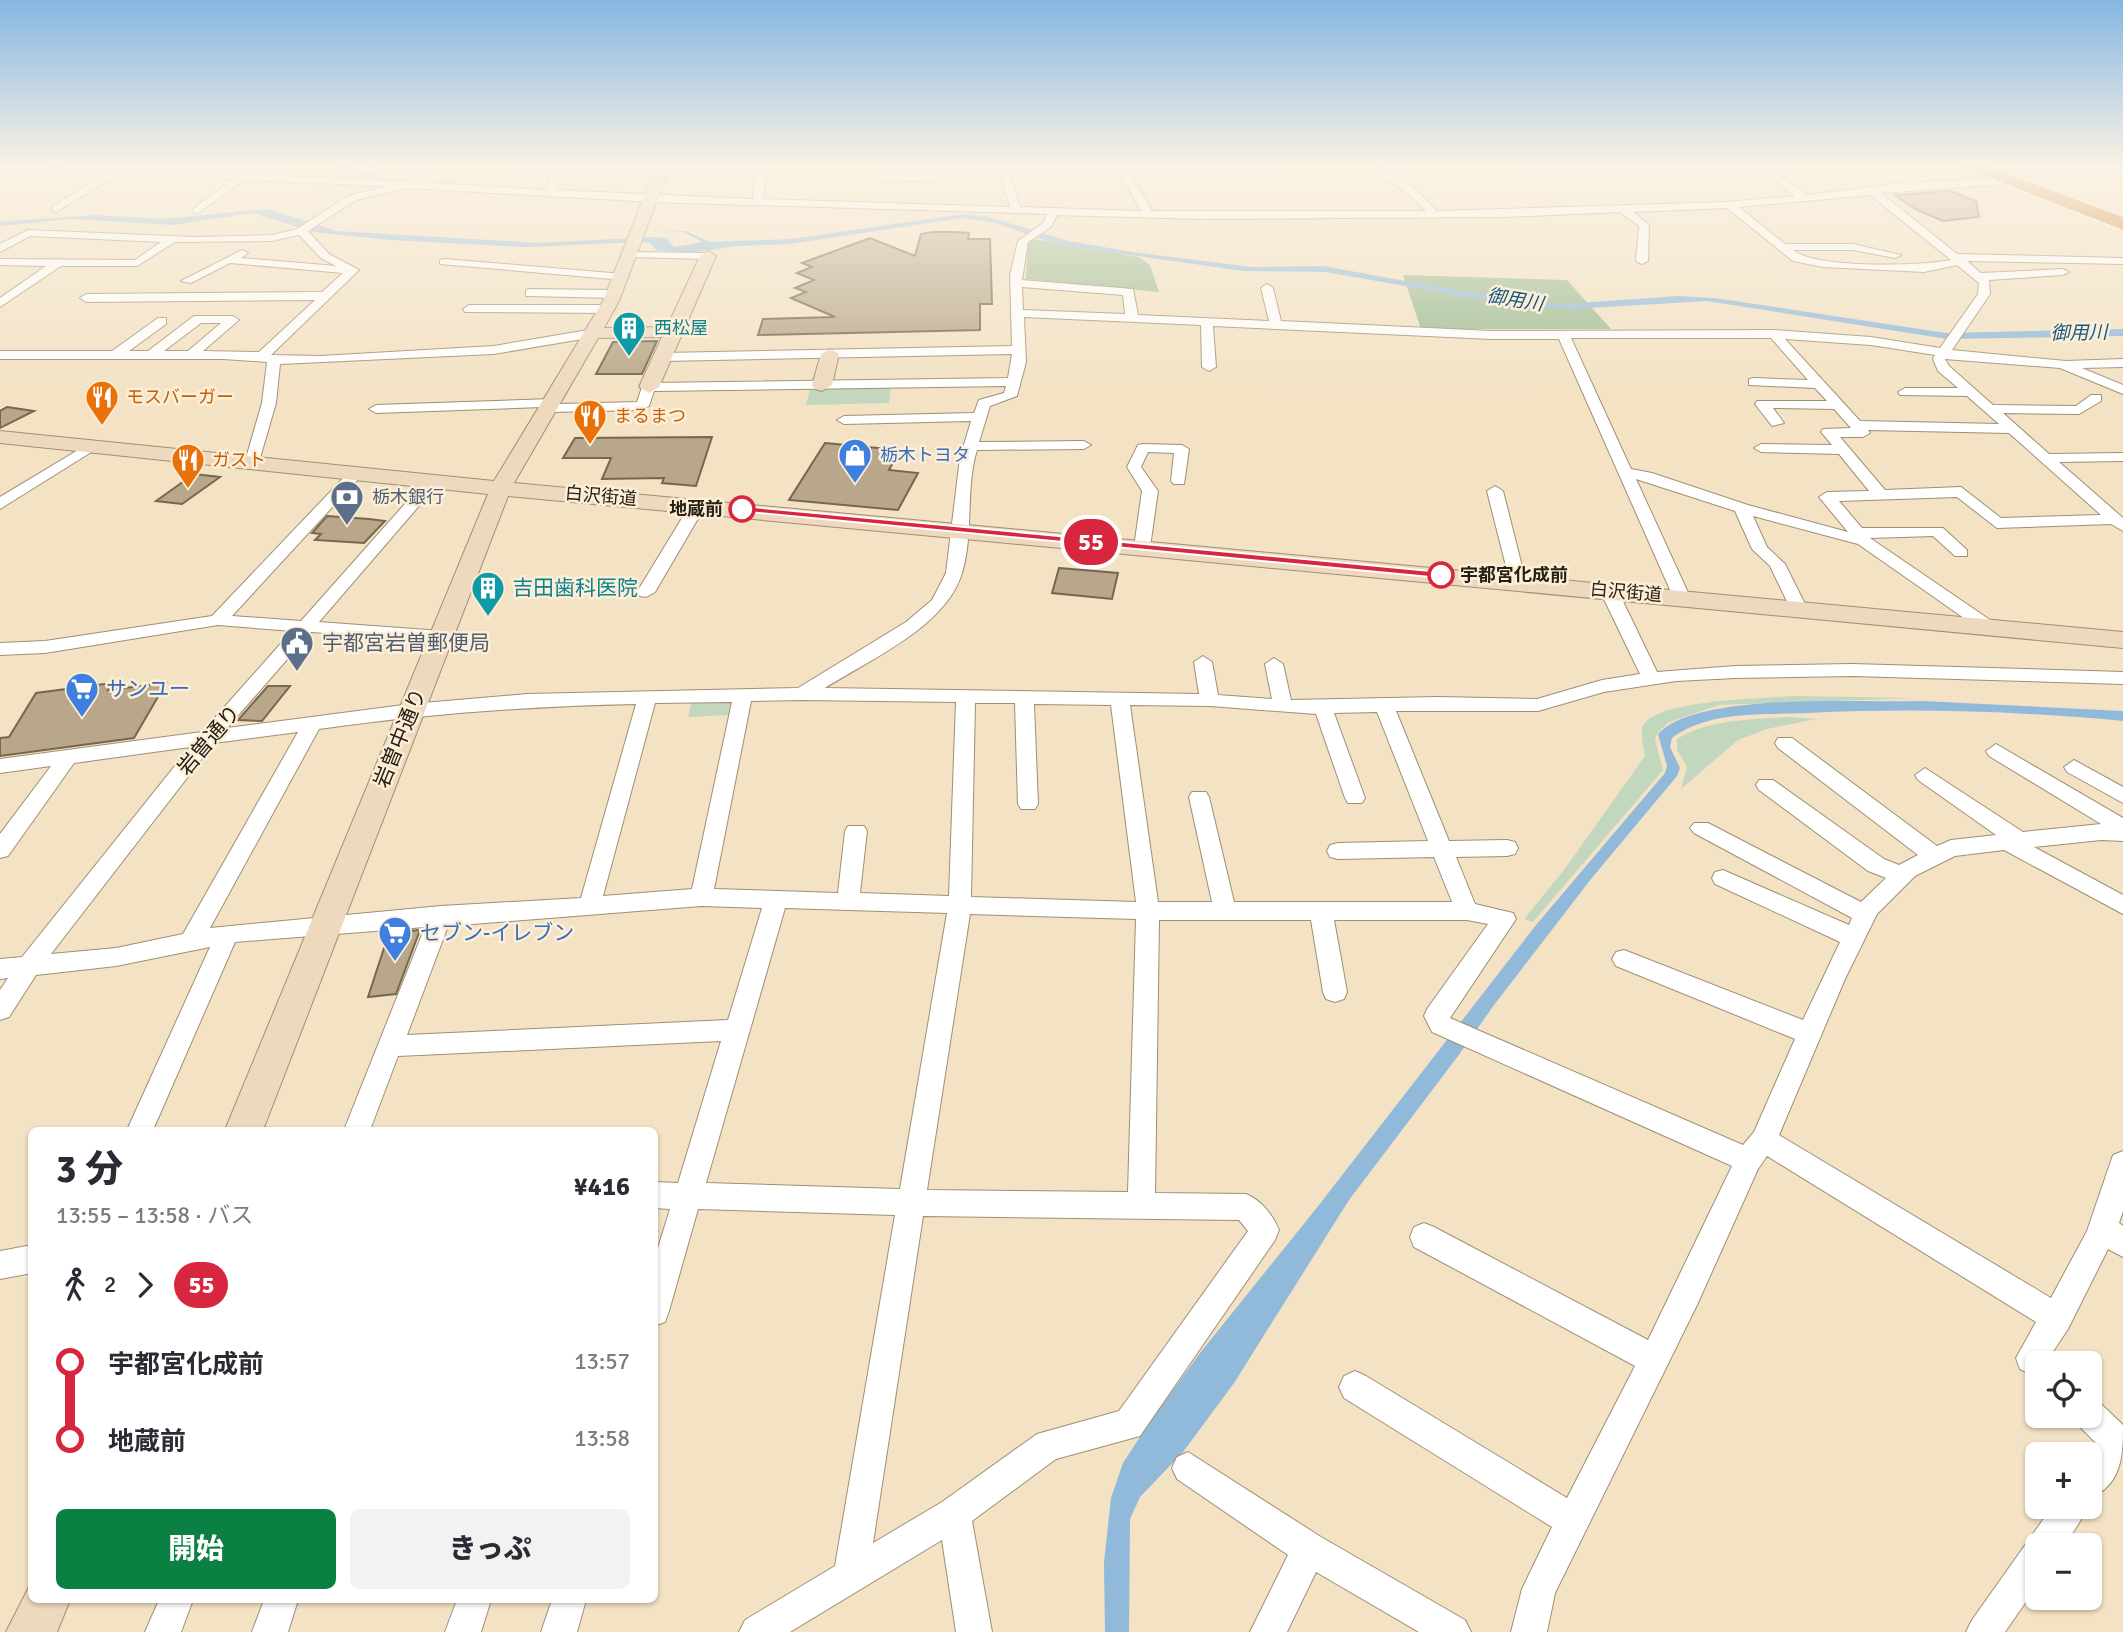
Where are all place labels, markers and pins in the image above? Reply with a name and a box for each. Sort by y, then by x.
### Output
building icon: 西松屋 [610,309,648,358]
place label: 西松屋 [654,317,708,339]
restaurant icon: モスバーガー [83,378,121,427]
place label: モスバーガー [126,386,234,408]
restaurant icon: まるまつ [571,397,609,446]
place label: まるまつ [614,405,686,427]
shop icon: 栃木トヨタ [836,436,874,485]
restaurant icon: ガスト [169,441,207,490]
place label: 栃木トヨタ [880,444,970,466]
place label: ガスト [212,449,266,471]
bank icon: 栃木銀行 [328,478,366,527]
place label: 栃木銀行 [372,486,444,508]
marker: 地蔵前 [729,496,755,522]
place label: 地蔵前 [669,498,723,520]
marker: 宇都宮化成前 [1428,562,1454,588]
place label: 宇都宮化成前 [1460,564,1568,586]
building icon: 吉田歯科医院 [469,569,507,618]
place label: 吉田歯科医院 [512,575,638,601]
public building icon: 宇都宮岩曽郵便局 [278,624,316,673]
place label: 宇都宮岩曽郵便局 [322,630,490,656]
supermarket icon: サンユー [63,670,101,719]
place label: サンユー [106,676,190,702]
supermarket icon: セブン-イレブン [376,914,414,963]
place label: セブン-イレブン [420,920,574,946]

